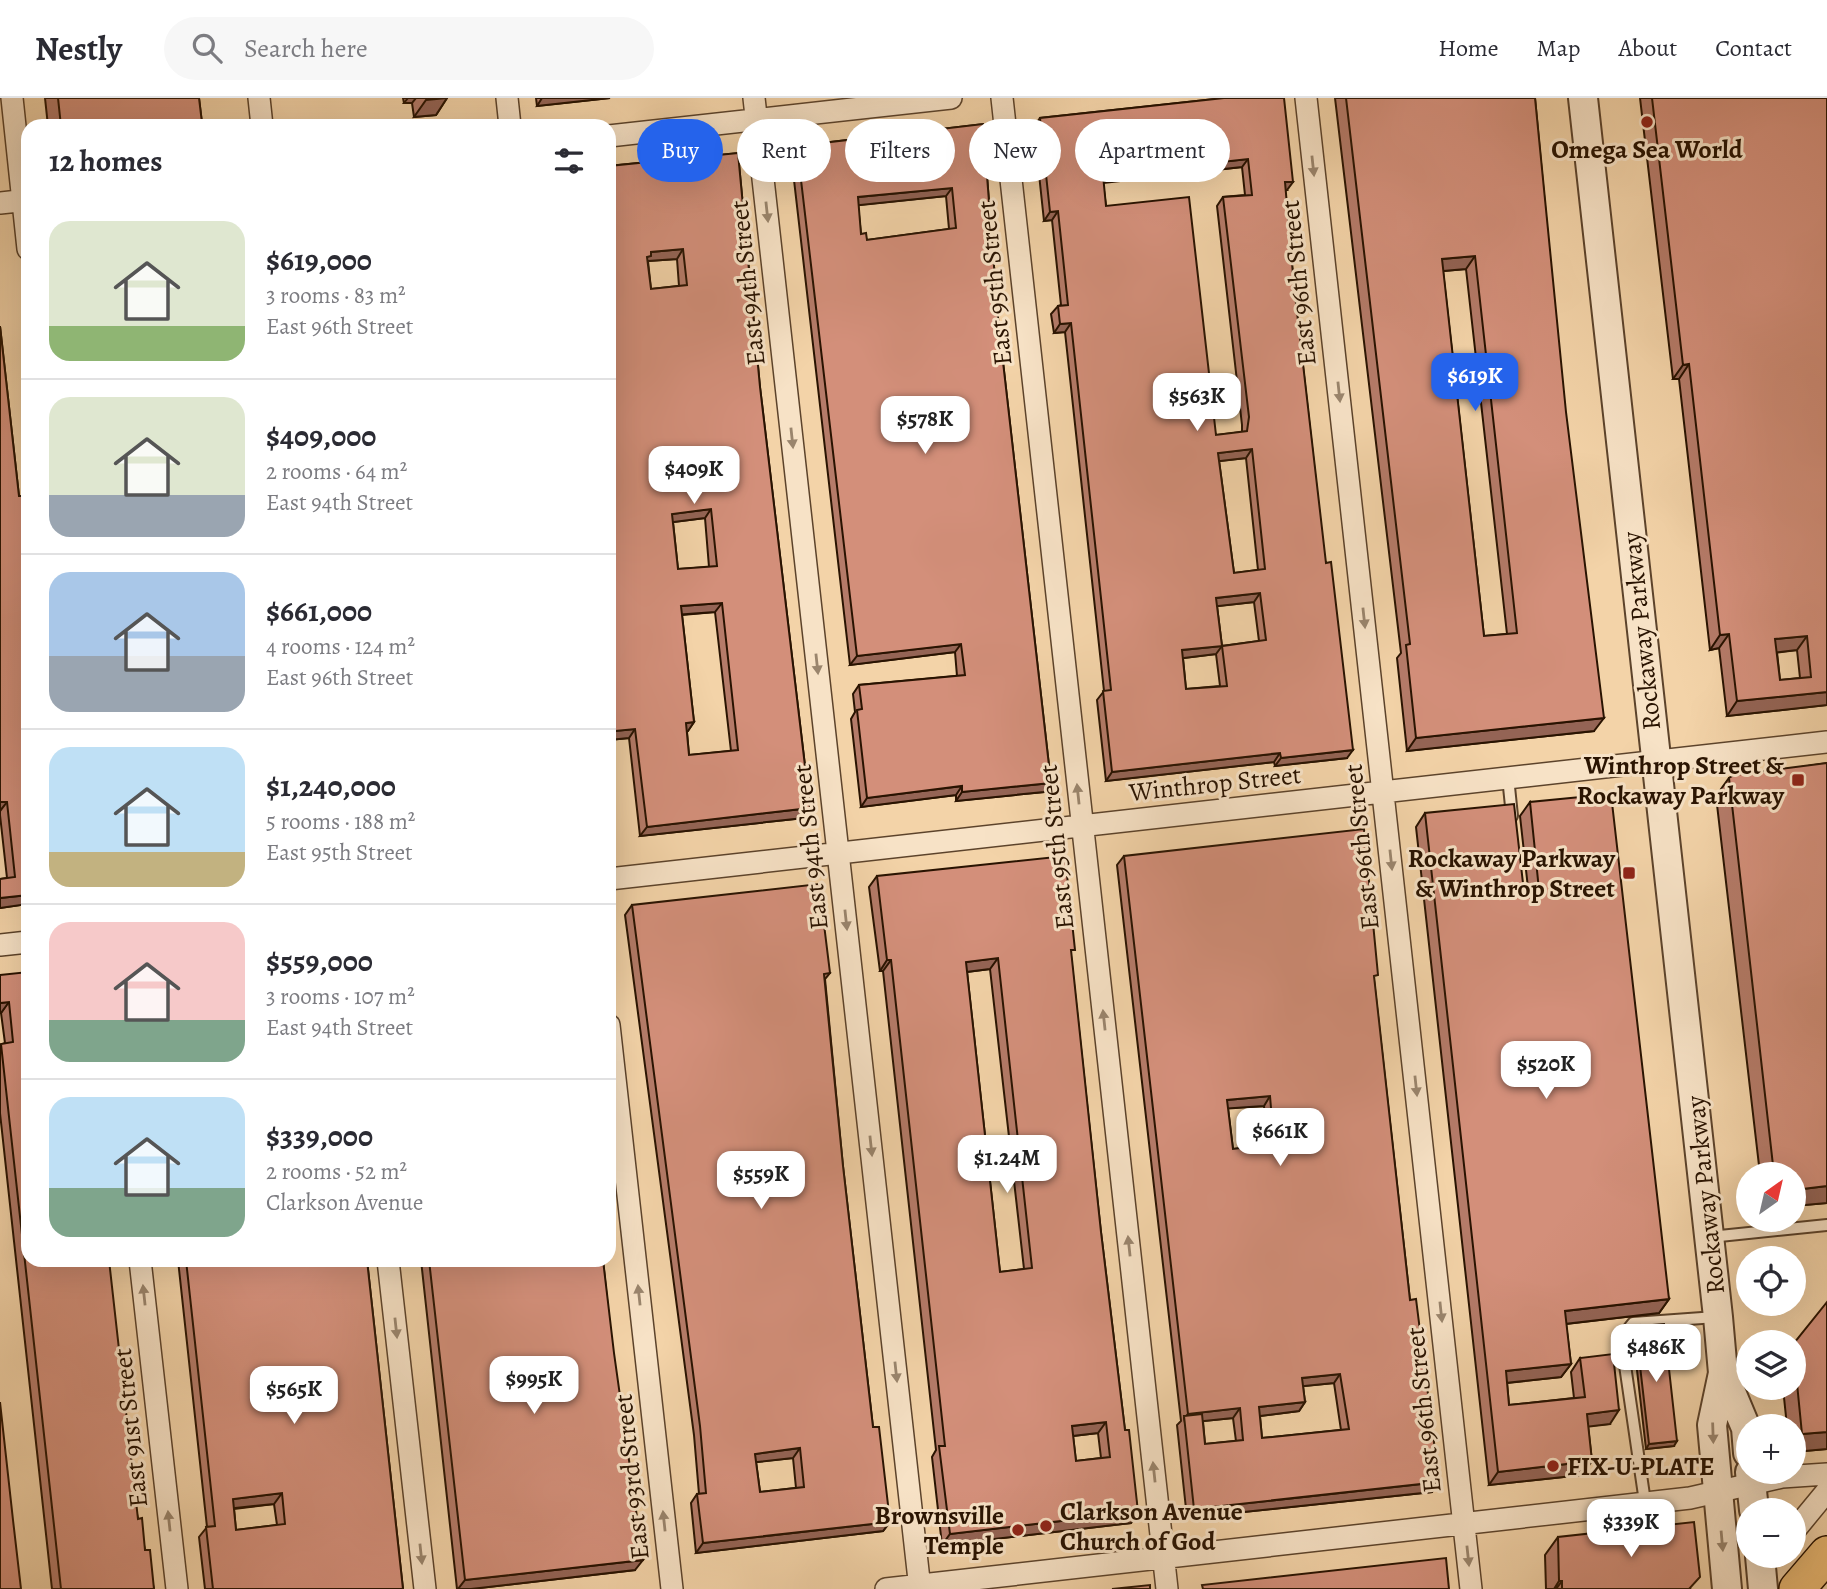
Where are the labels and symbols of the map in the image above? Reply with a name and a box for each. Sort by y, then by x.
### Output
marker: Omega Sea World [1639,114,1655,130]
place label: Omega Sea World [1551,132,1744,167]
one-way arrow [1308,155,1319,177]
street label: East 94th Street [721,198,774,367]
street label: East 95th Street [968,198,1021,367]
street label: East 96th Street [1272,198,1325,368]
one-way arrow [762,201,773,223]
pin: $619K [1426,354,1524,413]
pin: $563K [1148,374,1246,433]
one-way arrow [1333,381,1344,403]
pin: $578K [876,396,974,456]
one-way arrow [787,427,798,449]
pin: $409K [645,446,743,506]
street label: Rockaway Parkway [1614,530,1669,732]
one-way arrow [1358,607,1369,629]
one-way arrow [812,653,823,675]
place label: Winthrop Street & Rockaway Parkway [1577,748,1785,813]
street label: Winthrop Street [1126,757,1303,810]
street label: East 94th Street [784,762,837,931]
street label: East 95th Street [1030,762,1083,931]
street label: East 96th Street [1335,762,1388,932]
marker: Winthrop Street & Rockaway Parkway [1790,772,1806,788]
one-way arrow [1073,783,1084,805]
place label: Rockaway Parkway & Winthrop Street [1408,841,1616,906]
one-way arrow [1385,849,1396,871]
marker: Rockaway Parkway & Winthrop Street [1621,865,1637,881]
one-way arrow [841,909,852,931]
one-way arrow [1098,1009,1109,1031]
pin: $520K [1497,1042,1595,1101]
one-way arrow [1410,1075,1421,1097]
street label: Rockaway Parkway [1678,1094,1733,1296]
pin: $661K [1231,1108,1329,1168]
one-way arrow [866,1136,877,1158]
pin: $1.24M [950,1136,1064,1195]
pin: $559K [712,1152,810,1211]
north arrow [1736,1162,1806,1232]
one-way arrow [1123,1235,1134,1257]
one-way arrow [138,1284,149,1306]
one-way arrow [633,1284,644,1306]
one-way arrow [1435,1302,1446,1324]
one-way arrow [390,1317,401,1339]
pin: $486K [1607,1324,1705,1384]
street label: East 96th Street [1397,1325,1450,1495]
street label: East 91st Street [105,1346,156,1509]
pin: $995K [485,1356,583,1416]
one-way arrow [891,1362,902,1384]
pin: $565K [245,1366,343,1426]
street label: East 93rd Street [605,1392,658,1562]
one-way arrow [1707,1422,1718,1444]
place label: FIX-U-PLATE [1567,1449,1714,1484]
marker: FIX-U-PLATE [1545,1458,1561,1474]
one-way arrow [1149,1461,1160,1483]
place label: Clarkson Avenue Church of God [1060,1494,1243,1559]
place label: Brownsville Temple [875,1498,1004,1563]
pin: $339K [1582,1500,1680,1559]
one-way arrow [163,1510,174,1532]
one-way arrow [658,1510,669,1532]
marker: Clarkson Avenue Church of God [1038,1518,1054,1534]
marker: Brownsville Temple [1010,1522,1026,1538]
one-way arrow [1717,1531,1728,1553]
one-way arrow [416,1543,427,1565]
one-way arrow [1463,1545,1474,1567]

